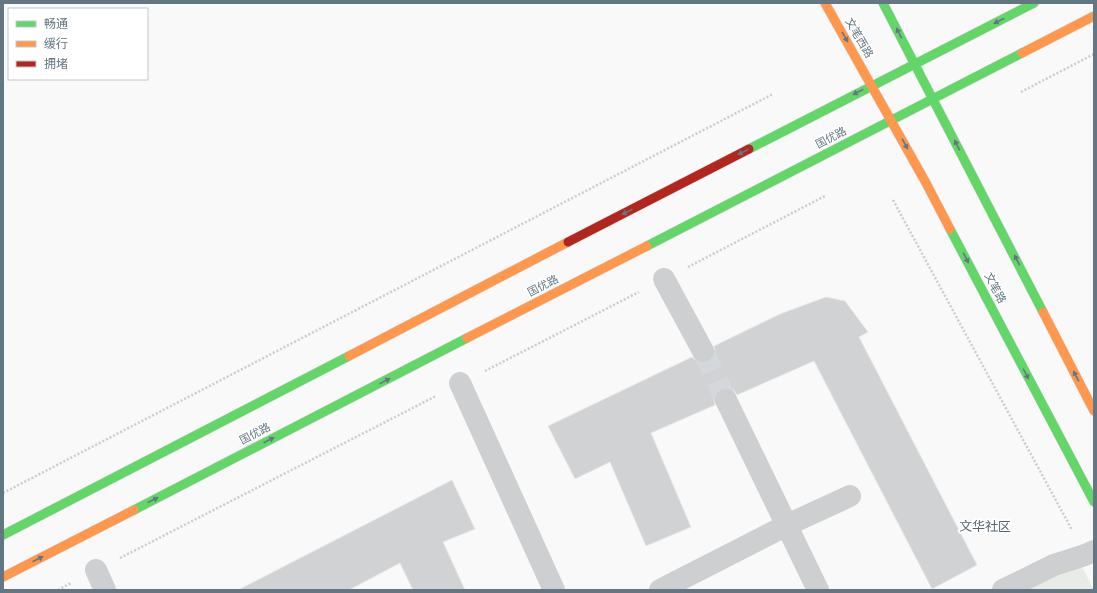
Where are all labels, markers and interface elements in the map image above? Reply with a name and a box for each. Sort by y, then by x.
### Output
legend [8,8,148,80]
street label: 文笔西路 [842,16,876,60]
text: 畅通 [44,17,68,31]
one-way arrow [993,18,1005,24]
one-way arrow [895,28,902,39]
one-way arrow [841,31,848,43]
text: 缓行 [44,37,68,51]
text: 拥堵 [44,57,68,71]
one-way arrow [852,89,864,96]
street label: 国优路 [813,125,849,151]
one-way arrow [901,138,908,150]
one-way arrow [954,139,960,151]
one-way arrow [737,149,748,155]
one-way arrow [621,209,633,215]
one-way arrow [963,253,969,264]
one-way arrow [1013,255,1020,266]
street label: 文笔路 [982,270,1008,306]
street label: 国优路 [525,273,561,299]
one-way arrow [1023,368,1030,379]
one-way arrow [1073,370,1079,382]
one-way arrow [379,377,390,384]
street label: 国优路 [237,421,273,447]
one-way arrow [263,437,275,443]
one-way arrow [148,496,159,503]
district label: 文华社区 [959,519,1011,534]
one-way arrow [32,556,43,562]

